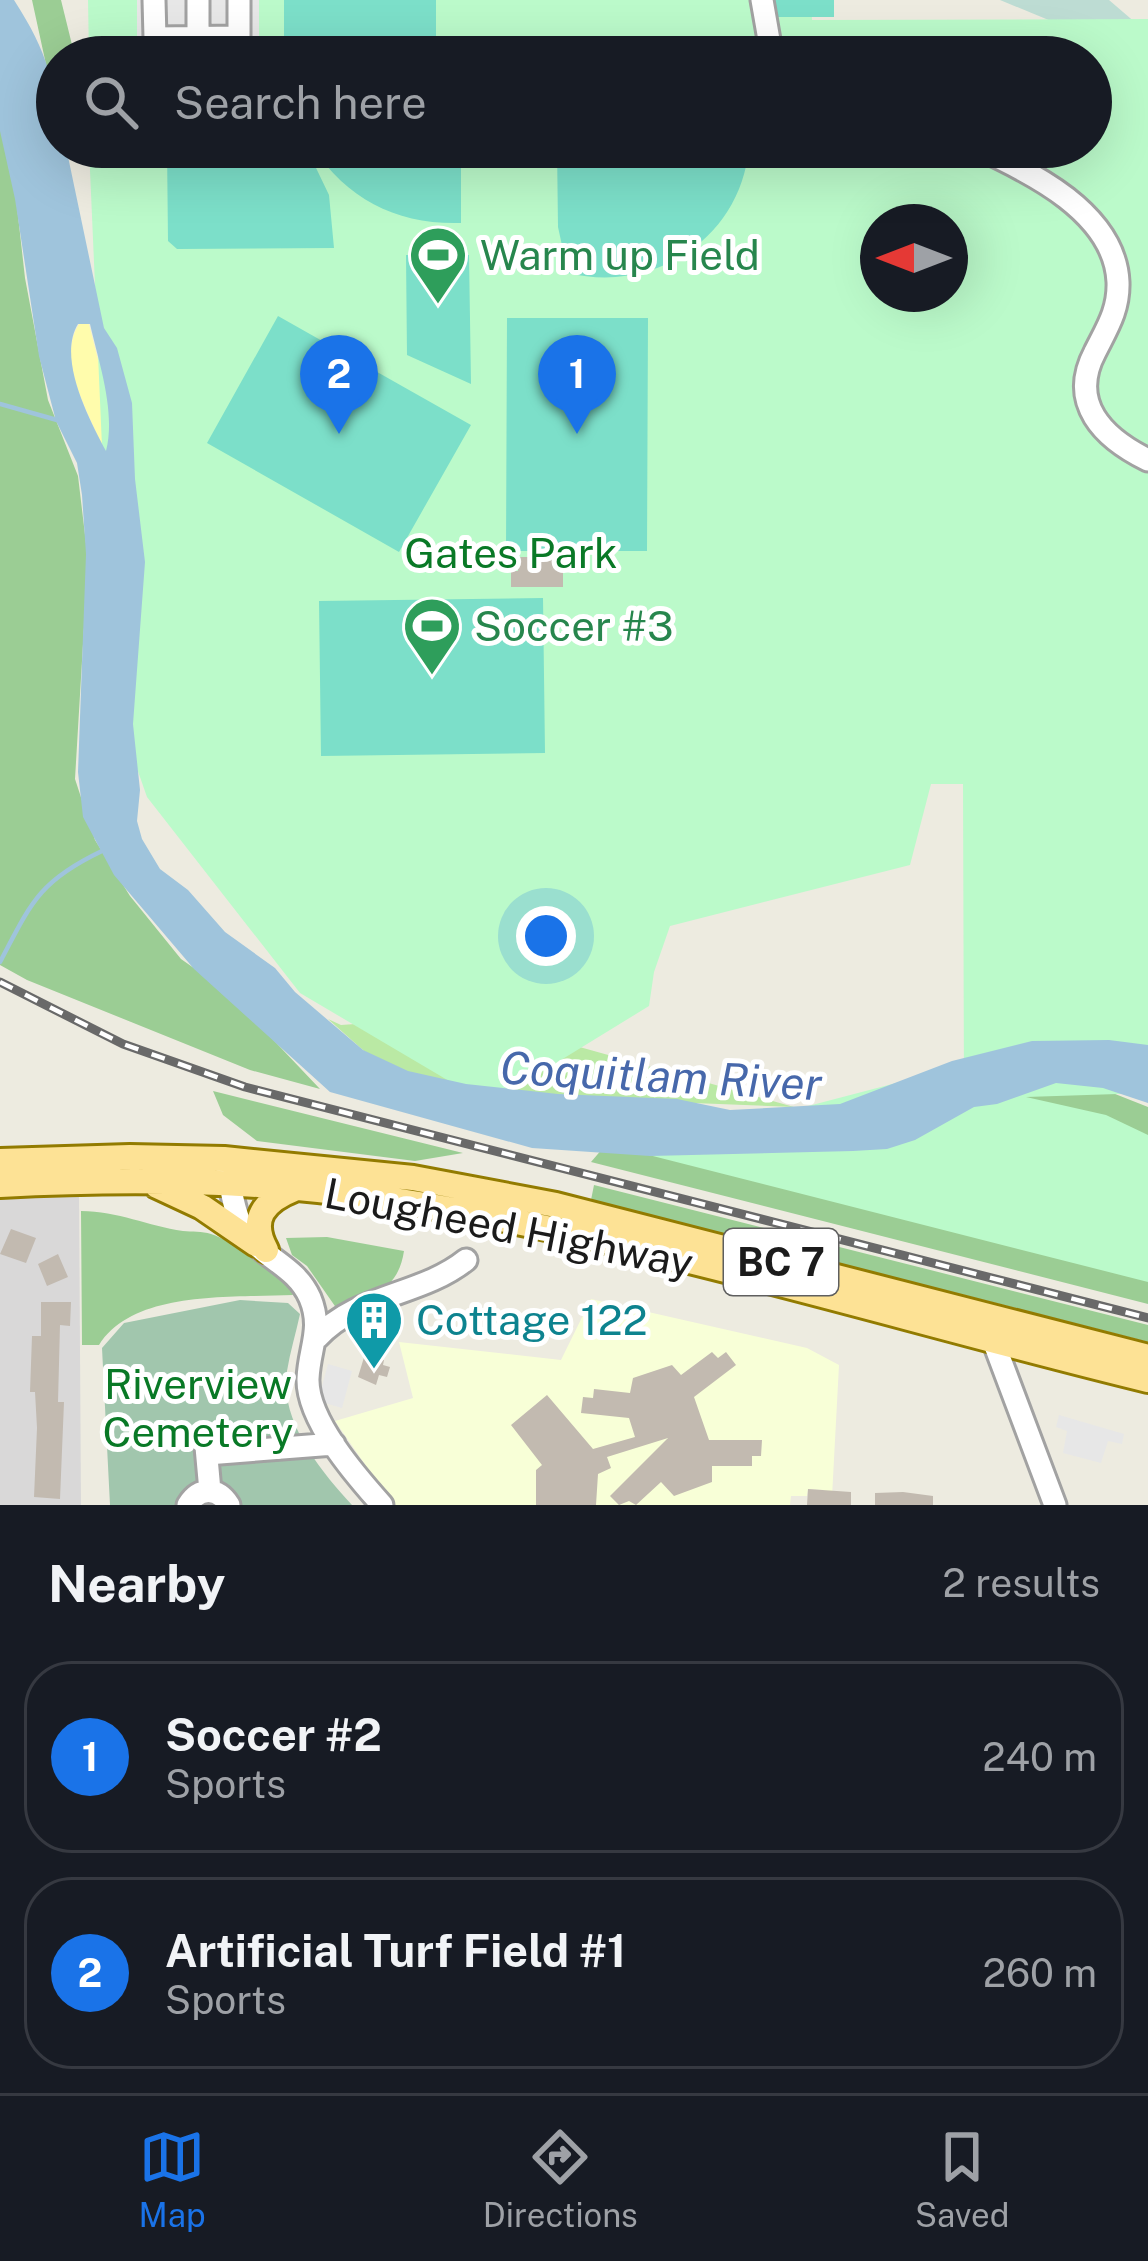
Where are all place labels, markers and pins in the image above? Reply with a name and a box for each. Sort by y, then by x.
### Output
sports icon: Warm up Field [407,224,469,306]
place label: Warm up Field [480,230,760,279]
pin: 2 [300,335,378,434]
pin: 1 [538,335,616,434]
sports icon: Soccer #3 [401,595,463,677]
place label: Soccer #3 [474,601,673,650]
building icon: Cottage 122 [343,1289,405,1371]
place label: Cottage 122 [416,1295,648,1344]

